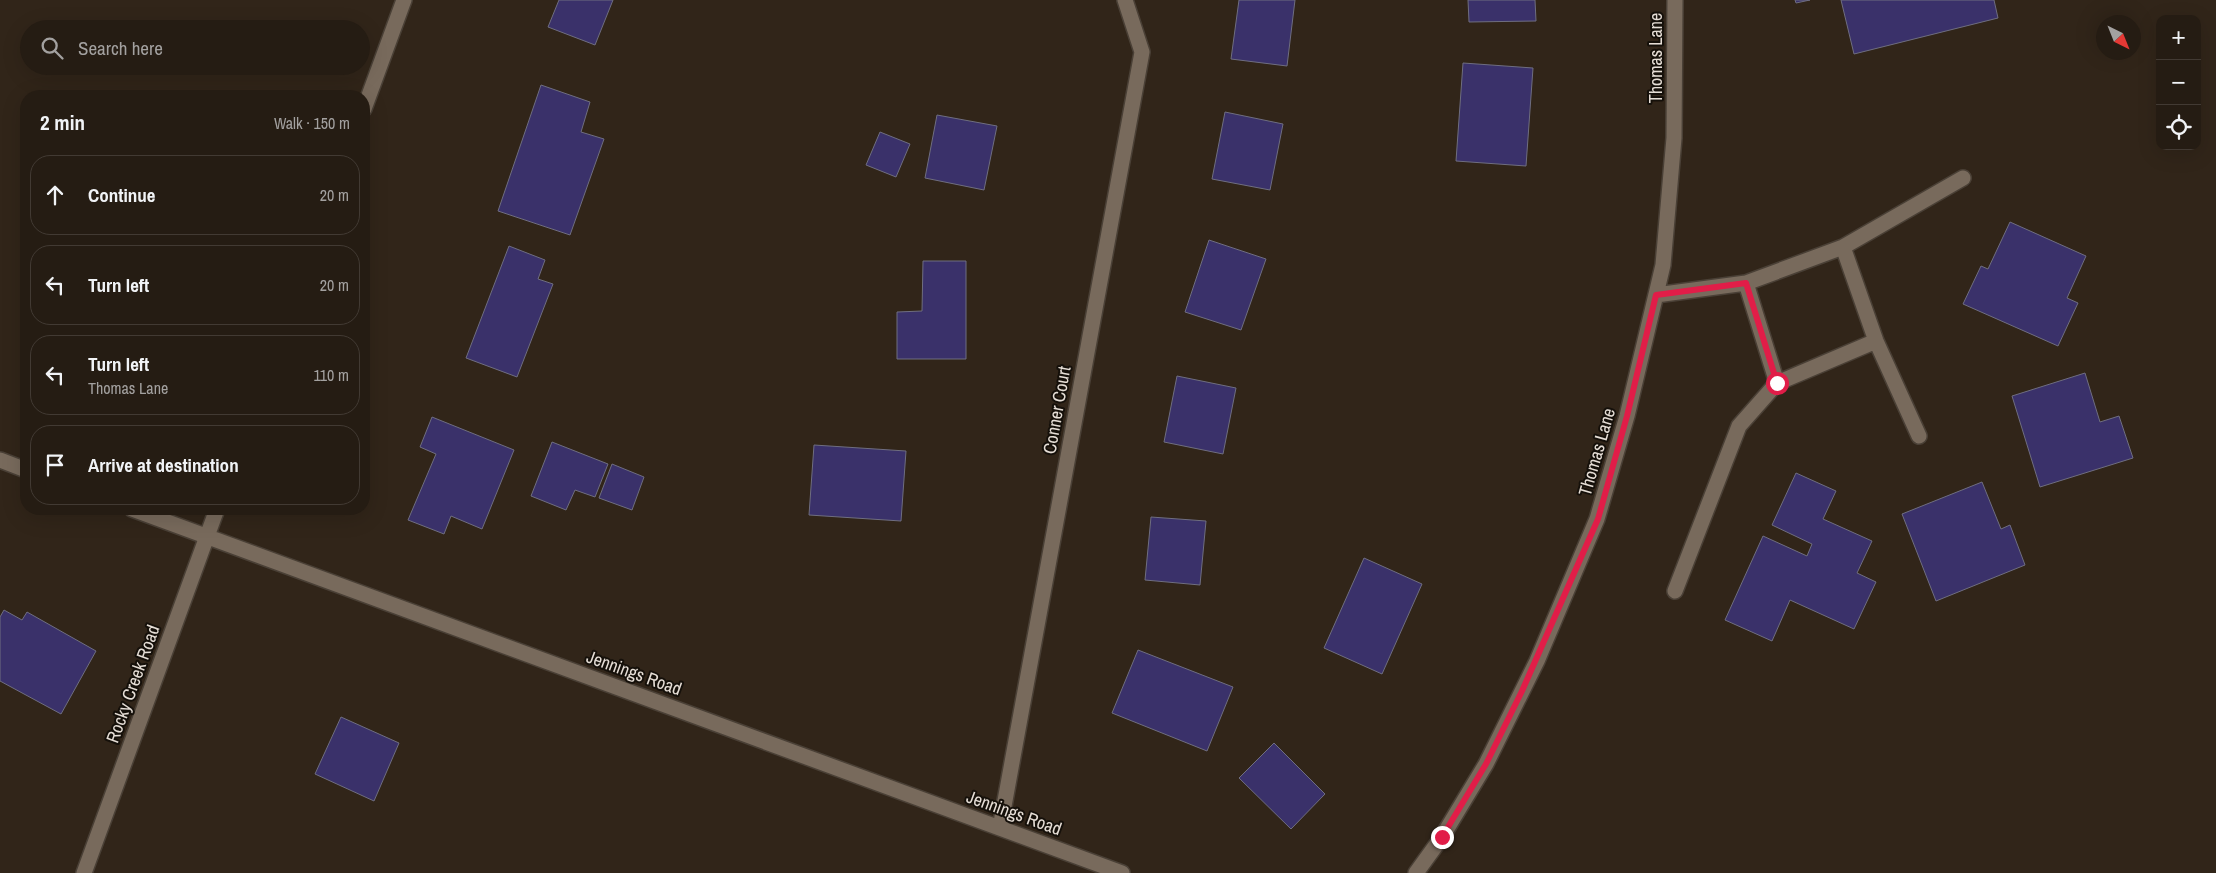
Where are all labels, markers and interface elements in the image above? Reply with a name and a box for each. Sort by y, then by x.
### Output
street label: Thomas Lane [1643,13,1668,103]
north arrow [2096,15,2141,60]
map controls [2156,15,2201,150]
button: + [2156,15,2201,60]
search box [20,20,370,75]
icon: search [38,34,66,62]
text: Search here [78,35,163,61]
button: − [2156,60,2201,105]
button: locate [2156,105,2201,150]
text: 2 min [40,108,85,137]
text: Walk · 150 m [274,112,350,134]
icon: ahead [41,181,69,209]
text: Continue [88,182,156,208]
text: 20 m [320,184,349,206]
icon: left [41,271,69,299]
text: Turn left [88,272,149,298]
text: 20 m [320,274,349,296]
text: Turn left [88,351,149,377]
icon: left [41,361,69,389]
text: 110 m [313,364,349,386]
street label: Conner Court [1037,364,1077,456]
route start [1766,372,1789,395]
text: Thomas Lane [88,377,168,399]
street label: Thomas Lane [1572,405,1621,499]
icon: arrive [41,451,69,479]
text: Arrive at destination [88,452,239,478]
street label: Rocky Creek Road [100,621,165,746]
street label: Jennings Road [583,644,685,701]
street label: Jennings Road [963,784,1065,841]
route end [1431,826,1454,849]

